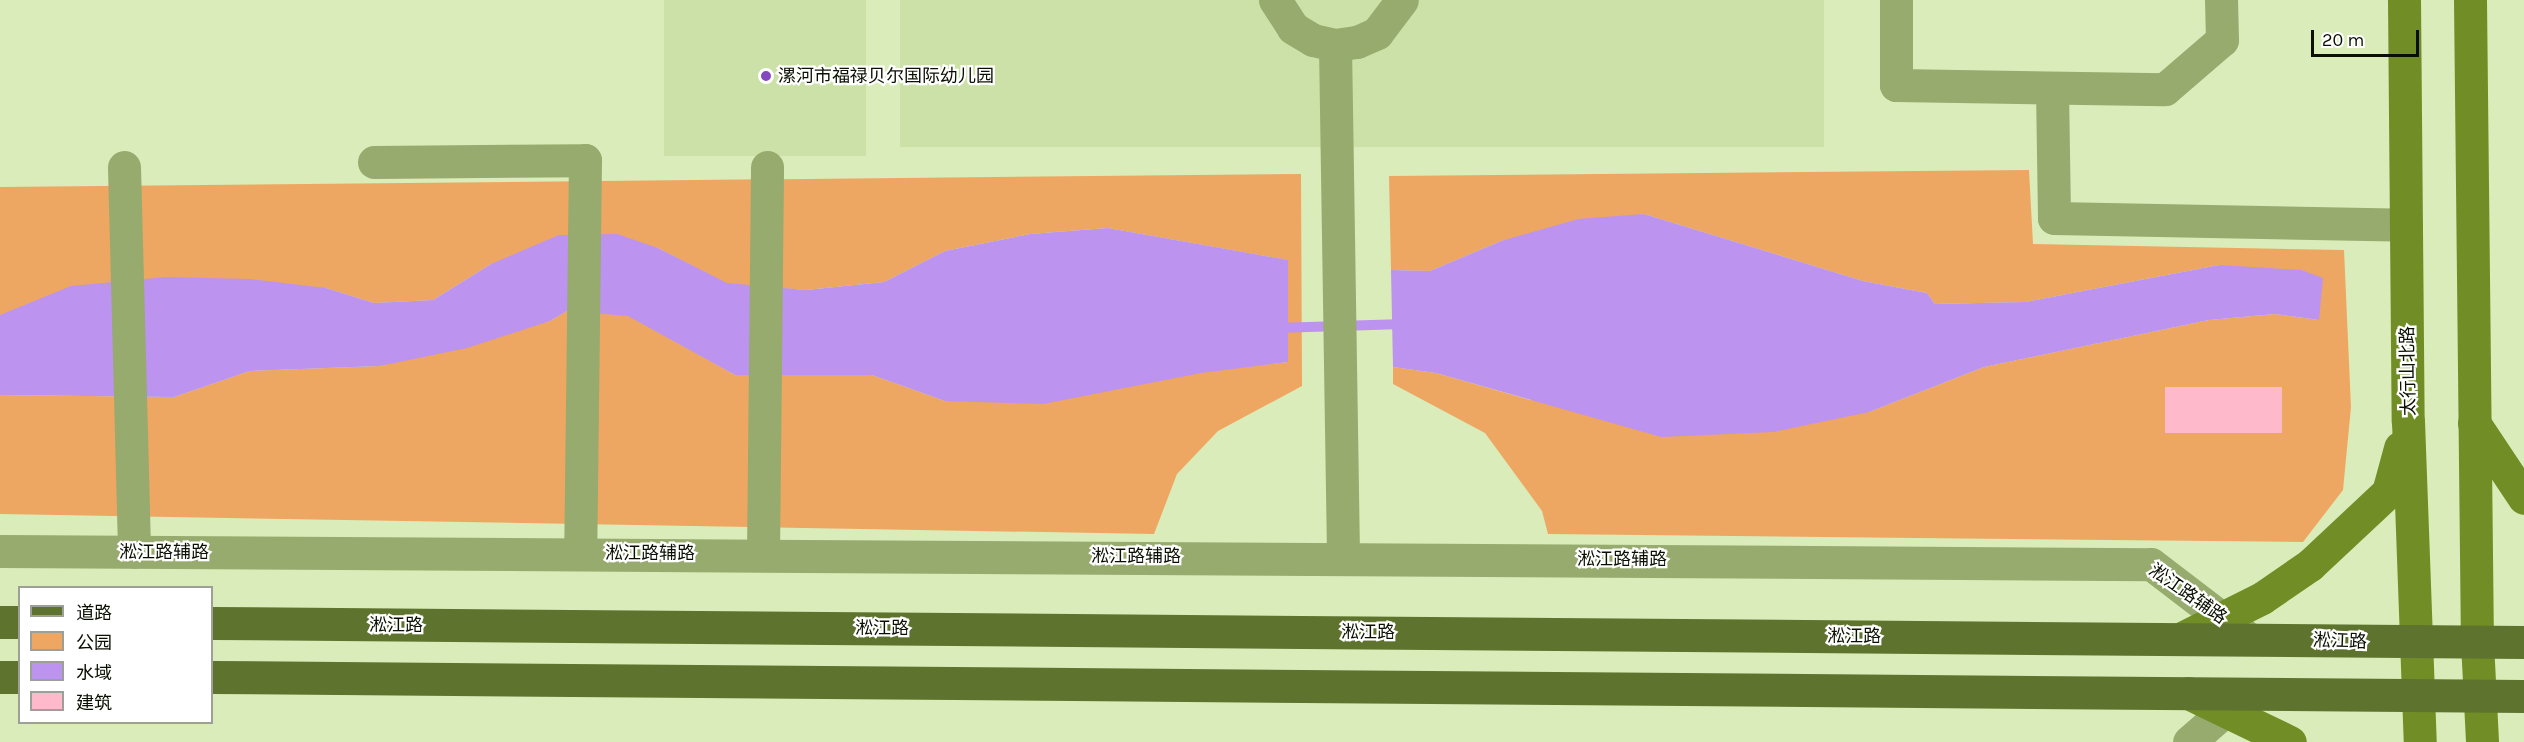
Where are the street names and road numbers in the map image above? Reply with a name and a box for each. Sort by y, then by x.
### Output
street label: 太行山北路 [2396,326,2420,416]
street label: 淞江路辅路 [119,541,209,563]
street label: 淞江路辅路 [605,542,695,564]
street label: 淞江路辅路 [1091,545,1181,567]
street label: 淞江路辅路 [1577,548,1667,570]
street label: 淞江路辅路 [2145,559,2231,629]
street label: 淞江路 [369,614,423,636]
street label: 淞江路 [855,617,909,639]
street label: 淞江路 [1341,621,1395,643]
street label: 淞江路 [1827,625,1881,647]
street label: 淞江路 [2313,629,2367,653]

